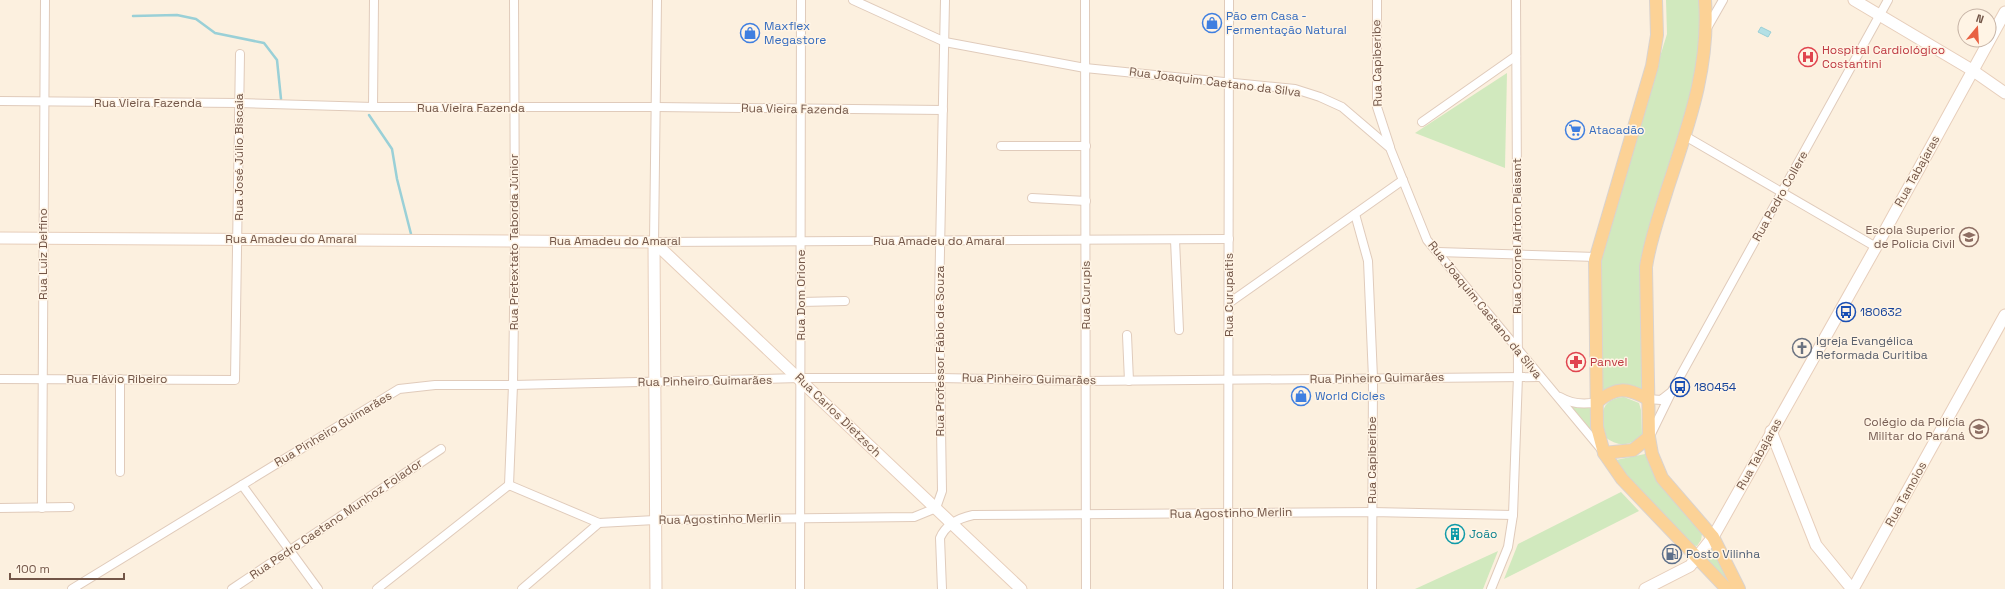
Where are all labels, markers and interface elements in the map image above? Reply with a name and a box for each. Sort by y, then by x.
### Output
place label: Pão em Casa - Fermentação Natural [1226,8,1347,38]
north arrow [1957,8,1997,48]
text: N [1974,11,1986,26]
shop icon: Pão em Casa - Fermentação Natural [1201,12,1223,34]
place label: Maxflex Megastore [764,18,826,48]
street label: Rua Capiberibe [1368,19,1386,107]
shop icon: Maxflex Megastore [739,22,761,44]
place label: Hospital Cardiológico Costantini [1822,42,1945,72]
hospital icon: Hospital Cardiológico Costantini [1797,46,1819,68]
street label: Rua Joaquim Caetano da Silva [1128,64,1302,100]
street label: Rua José Júlio Biscaia [231,93,247,221]
street label: Rua Vieira Fazenda [94,95,202,111]
street label: Rua Vieira Fazenda [417,100,525,116]
street label: Rua Vieira Fazenda [741,100,849,118]
supermarket icon: Atacadão [1564,119,1586,141]
place label: Atacadão [1589,122,1644,138]
street label: Rua Tabajaras [1891,132,1943,210]
street label: Rua Pedro Collere [1749,148,1811,244]
street label: Rua Pretextato Taborda Júnior [506,153,522,330]
street label: Rua Coronel Airton Plaisant [1509,158,1525,314]
street label: Rua Luiz Delfino [35,208,51,300]
place label: Escola Superior de Polícia Civil [1865,222,1955,252]
school or university icon: Escola Superior de Polícia Civil [1958,226,1980,248]
street label: Rua Amadeu do Amaral [225,231,357,247]
street label: Rua Amadeu do Amaral [549,233,681,249]
street label: Rua Amadeu do Amaral [873,233,1005,249]
street label: Rua Joaquim Caetano da Silva [1424,238,1546,382]
street label: Rua Dom Orione [793,249,809,341]
street label: Rua Curupaitis [1221,253,1237,337]
street label: Rua Curupis [1078,261,1094,329]
street label: Rua Professor Fábio de Souza [932,265,948,437]
bus stop icon: 180632 [1835,301,1857,323]
place label: 180632 [1860,304,1902,320]
place label: Igreja Evangélica Reformada Curitiba [1816,333,1928,363]
church icon: Igreja Evangélica Reformada Curitiba [1791,337,1813,359]
pharmacy icon: Panvel [1565,351,1587,373]
place label: Panvel [1590,354,1627,370]
street label: Rua Pinheiro Guimarães [1310,369,1444,387]
street label: Rua Carlos Dietzsch [791,370,885,460]
street label: Rua Pinheiro Guimarães [962,370,1096,388]
street label: Rua Flávio Ribeiro [67,371,167,387]
street label: Rua Pinheiro Guimarães [638,372,772,390]
bus stop icon: 180454 [1669,376,1691,398]
place label: 180454 [1694,379,1737,395]
shop icon: World Cicles [1290,385,1312,407]
street label: Rua Pinheiro Guimarães [271,387,395,471]
place label: World Cicles [1315,388,1385,404]
place label: Colégio da Polícia Militar do Paraná [1864,414,1965,444]
street label: Rua Tabajaras [1733,415,1785,493]
street label: Rua Capiberibe [1364,416,1380,504]
school or university icon: Colégio da Polícia Militar do Paraná [1968,418,1990,440]
street label: Rua Pedro Caetano Munhoz Folador [246,455,426,583]
street label: Rua Tamoios [1882,459,1930,529]
street label: Rua Agostinho Merlin [1170,504,1292,522]
street label: Rua Agostinho Merlin [659,510,781,528]
building icon: João [1444,523,1466,545]
place label: João [1469,526,1497,542]
fuel station icon: Posto Vilinha [1661,543,1683,565]
place label: Posto Vilinha [1686,546,1760,562]
scale bar [10,555,124,581]
text: 100 m [16,561,50,577]

